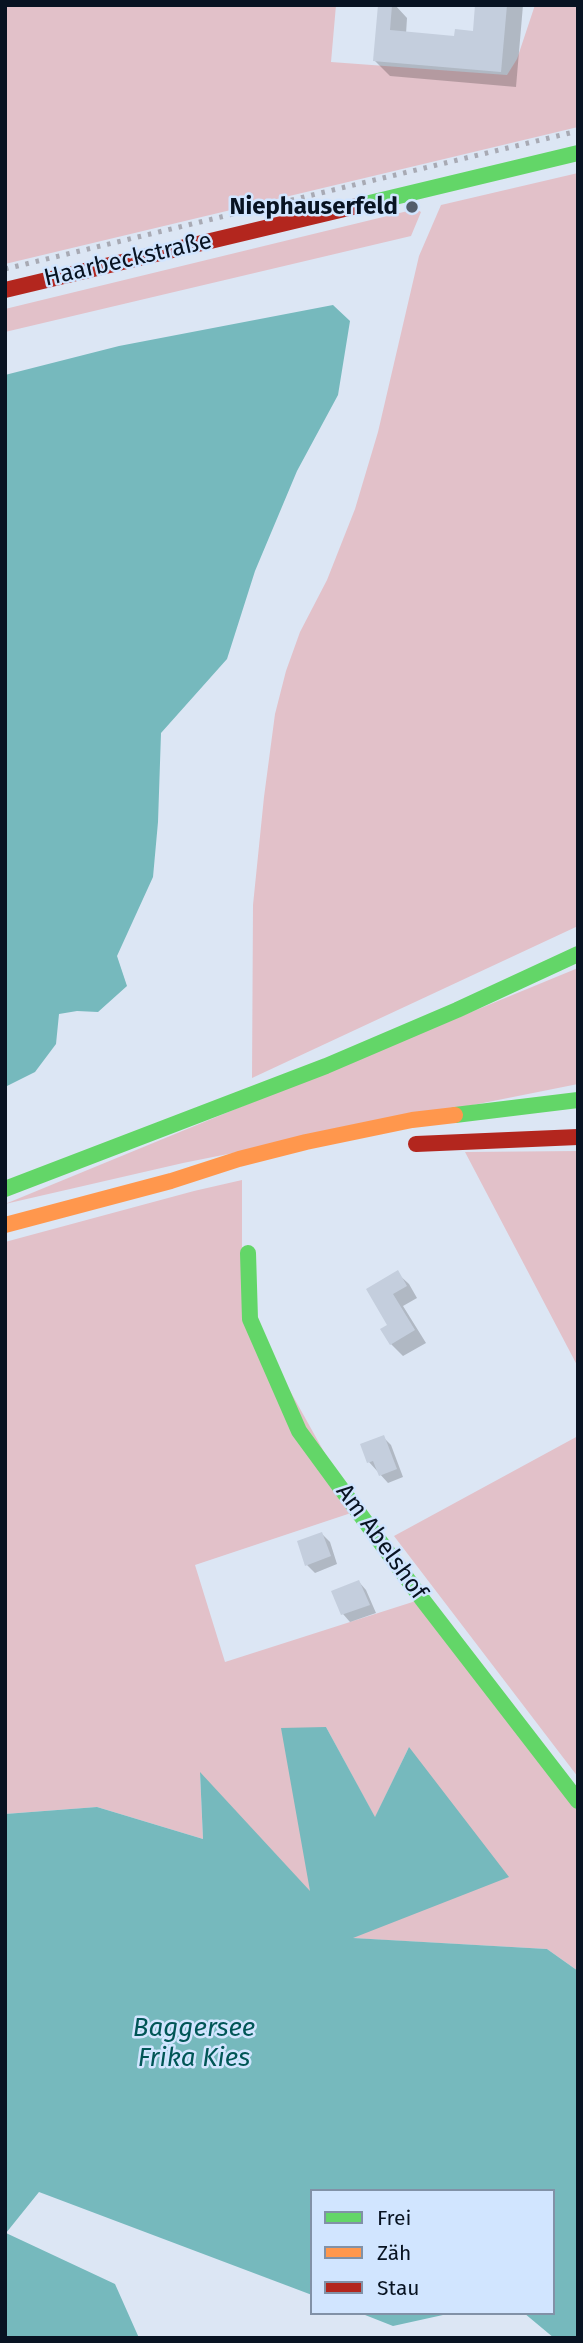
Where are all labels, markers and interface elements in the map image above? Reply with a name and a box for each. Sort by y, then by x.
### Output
place label: Niephauserfeld [230,193,398,221]
marker: Niephauserfeld [404,199,420,215]
street label: Haarbeckstraße [41,227,215,293]
street label: Am Abelshof [329,1478,433,1606]
water label: Baggersee Frika Kies [133,2013,255,2074]
legend [310,2189,555,2315]
text: Frei [377,2205,411,2231]
text: Zäh [377,2240,411,2266]
text: Stau [377,2275,420,2301]

